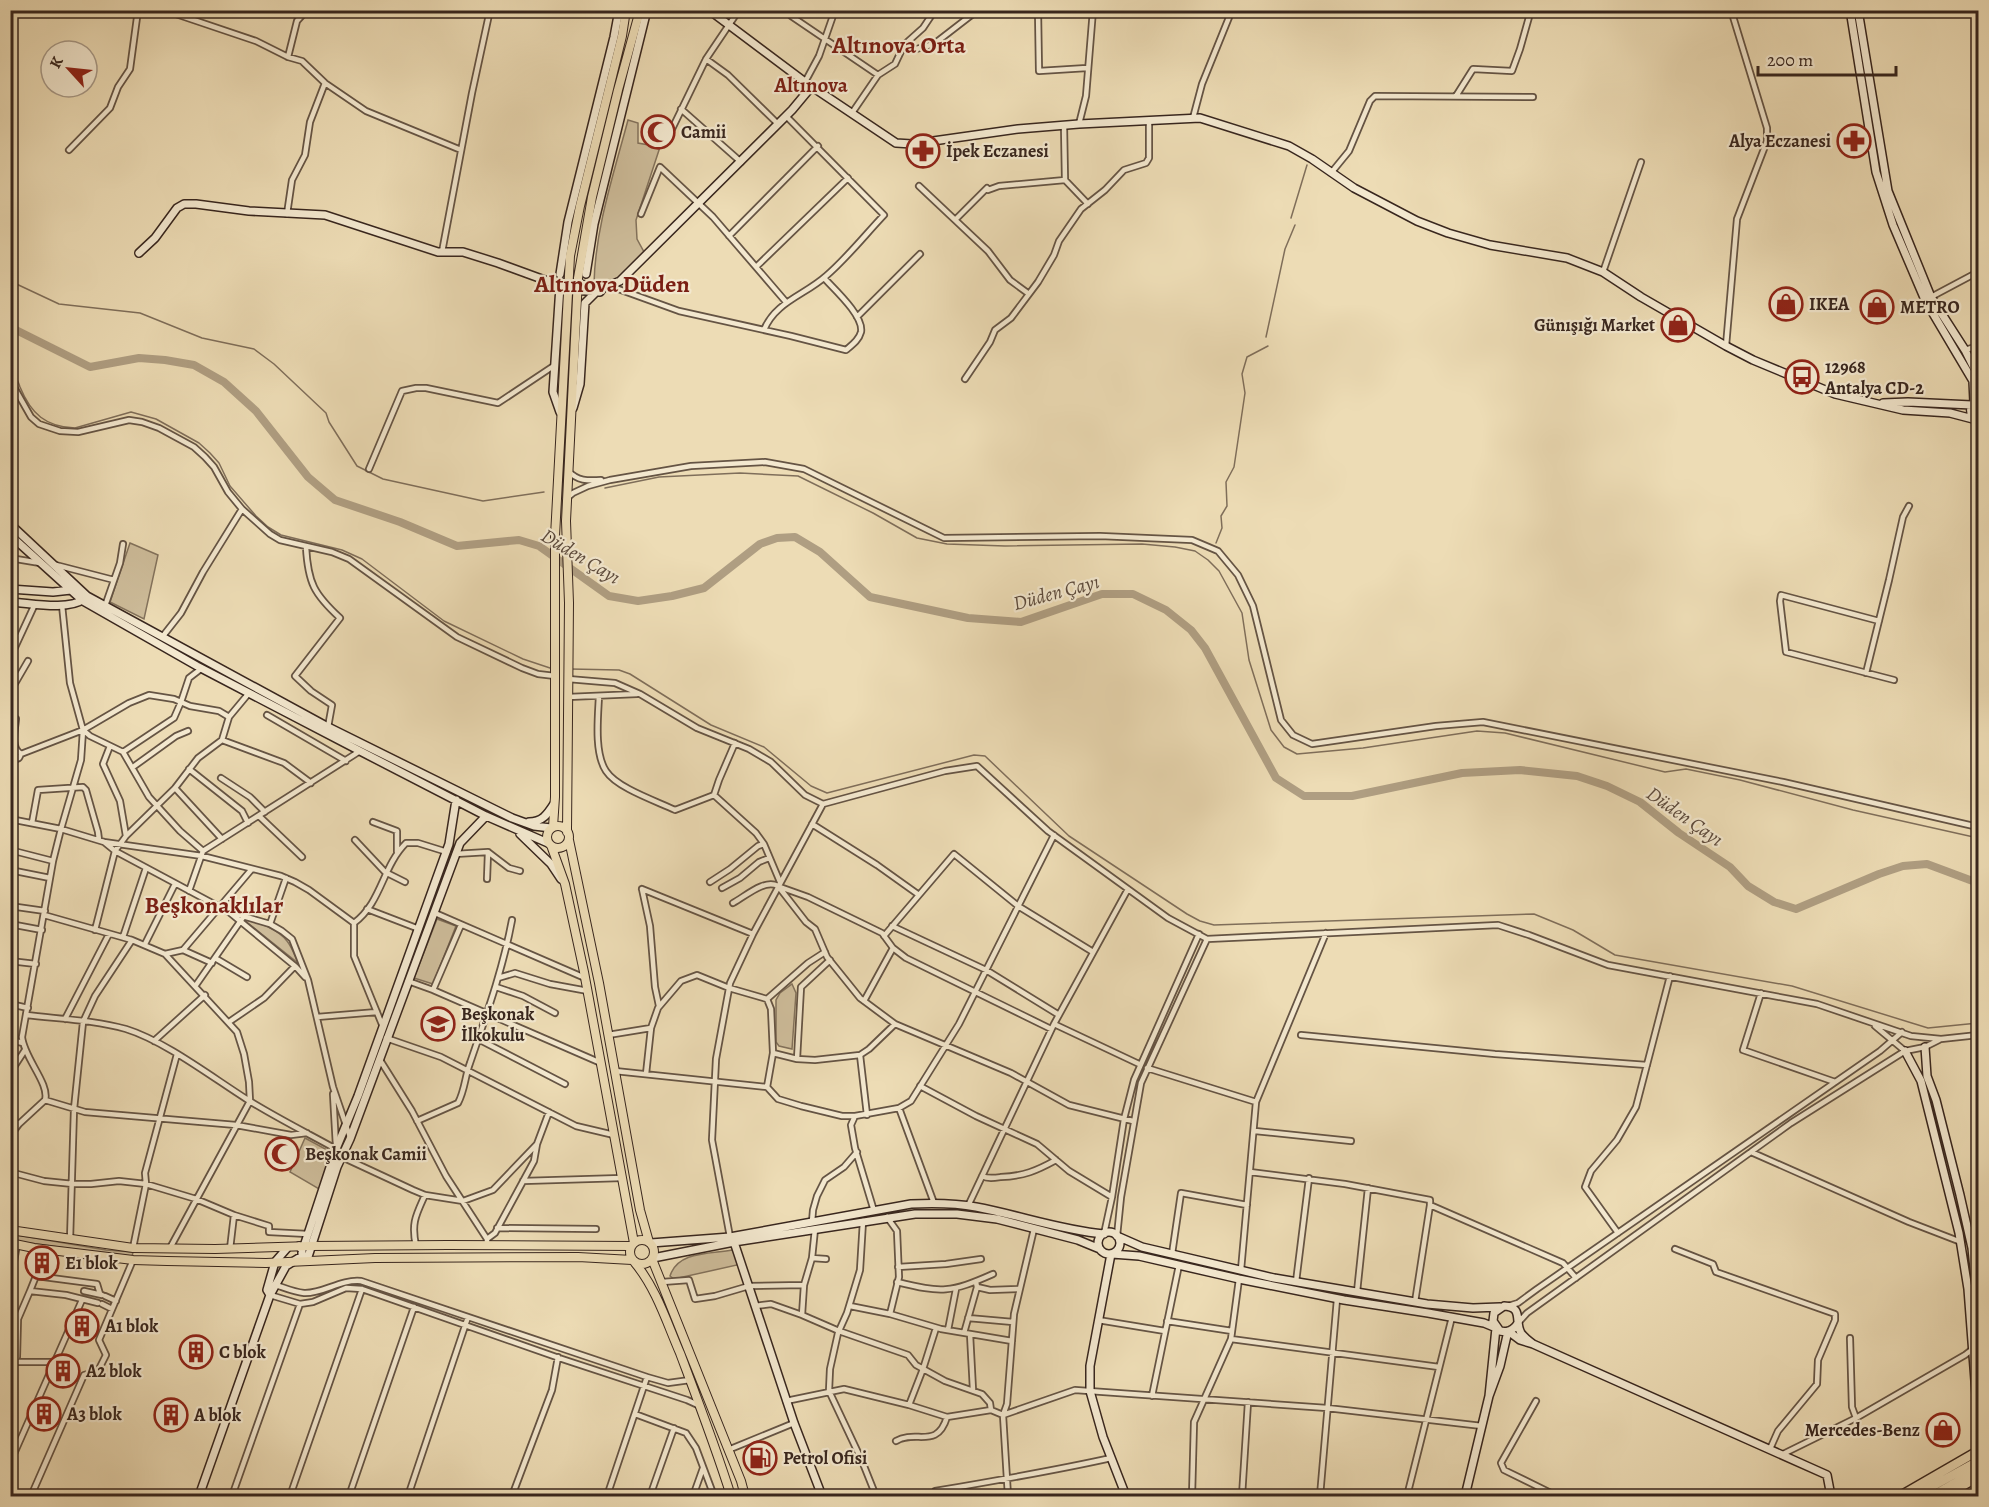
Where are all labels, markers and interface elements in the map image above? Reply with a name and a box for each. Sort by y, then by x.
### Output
district label: Altınova Orta [831,29,966,61]
north arrow [39,39,99,99]
scale bar [1758,39,1896,77]
text: 200 m [1767,48,1813,72]
text: K [44,53,69,72]
district label: Altınova [773,71,849,99]
mosque icon: Camii [640,114,676,150]
place label: Camii [681,120,726,144]
pharmacy icon: Alya Eczanesi [1836,123,1872,159]
place label: Alya Eczanesi [1728,129,1831,153]
pharmacy icon: İpek Eczanesi [905,133,941,169]
place label: İpek Eczanesi [946,139,1049,163]
district label: Altınova Düden [533,268,690,300]
shop icon: IKEA [1768,286,1804,322]
shop icon: METRO [1859,289,1895,325]
place label: IKEA [1809,292,1850,316]
place label: METRO [1900,295,1960,319]
shop icon: Günışığı Market [1660,307,1696,343]
place label: Günışığı Market [1534,313,1655,337]
place label: 12968 Antalya CD-2 [1824,355,1924,400]
bus stop icon: 12968 Antalya CD-2 [1784,359,1820,395]
water label: Düden Çayı [536,522,625,591]
water label: Düden Çayı [1010,568,1102,617]
water label: Düden Çayı [1641,780,1728,853]
district label: Beşkonaklılar [145,889,284,921]
place label: Beşkonak İlkokulu [461,1002,535,1047]
school or university icon: Beşkonak İlkokulu [420,1006,456,1042]
mosque icon: Beşkonak Camii [264,1136,300,1172]
place label: Beşkonak Camii [305,1142,427,1166]
building icon: E1 blok [24,1245,60,1281]
place label: E1 blok [65,1251,119,1275]
building icon: A1 blok [64,1308,100,1344]
place label: A1 blok [104,1314,159,1338]
building icon: C blok [178,1334,214,1370]
place label: C blok [219,1340,266,1364]
building icon: A2 blok [45,1353,81,1389]
place label: A2 blok [85,1359,142,1383]
building icon: A3 blok [26,1396,62,1432]
building icon: A blok [153,1397,189,1433]
place label: A3 blok [66,1402,122,1426]
place label: A blok [193,1403,242,1427]
shop icon: Mercedes-Benz [1925,1412,1961,1448]
place label: Mercedes-Benz [1805,1418,1920,1442]
fuel station icon: Petrol Ofisi [742,1440,778,1476]
place label: Petrol Ofisi [783,1446,867,1470]

